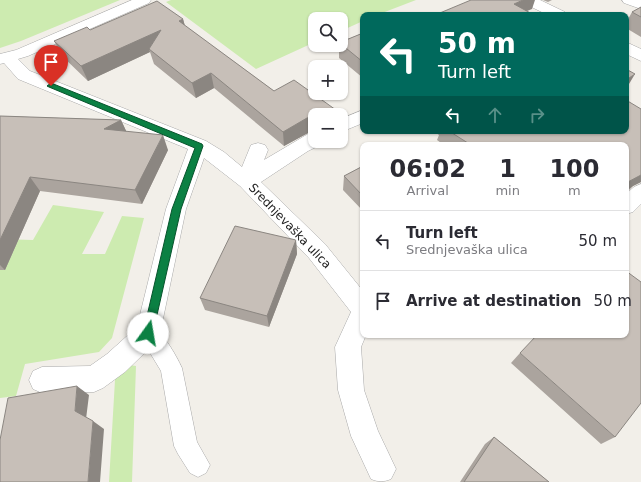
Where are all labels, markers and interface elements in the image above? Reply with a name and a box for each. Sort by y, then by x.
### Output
map controls [308,12,348,148]
button: search [308,12,348,52]
text: 50 m [438,27,516,60]
icon: left [372,28,424,80]
pin [34,45,68,86]
icon: arrive [40,51,62,73]
button: + [308,60,348,100]
text: Turn left [438,61,511,82]
icon: left [442,104,464,126]
icon: ahead [484,104,506,126]
icon: right [526,104,548,126]
button: − [308,108,348,148]
text: 06:02 [389,155,466,183]
text: 1 [499,155,516,183]
text: 100 [549,155,599,183]
street label: Srednjevaška ulica [246,181,334,271]
text: Arrival [407,183,449,198]
text: min [495,183,520,198]
text: m [568,183,581,198]
text: Turn left [406,224,478,242]
icon: left [372,230,394,252]
text: 50 m [579,232,617,250]
text: Srednjevaška ulica [406,242,528,257]
icon: arrive [372,290,394,312]
text: Arrive at destination [406,292,581,310]
text: 50 m [593,292,632,310]
position arrow [127,312,169,354]

